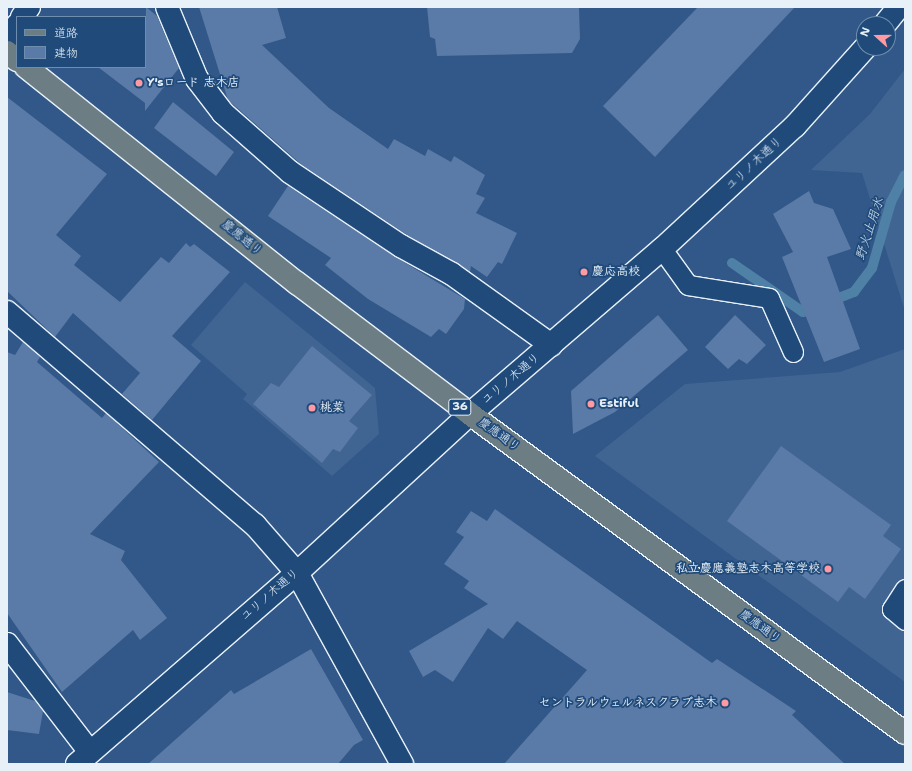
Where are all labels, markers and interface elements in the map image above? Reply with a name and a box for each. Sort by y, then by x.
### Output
legend [16,16,146,68]
north arrow [856,16,896,56]
text: 道路 [54,25,78,41]
text: N [857,25,874,39]
text: 建物 [54,45,78,61]
place label: Y'sロード 志木店 [147,76,240,90]
marker: Y'sロード 志木店 [134,78,144,88]
street label: ユリノ木通り [723,134,785,194]
water label: 野火止用水 [853,196,887,262]
street label: 慶應通り [219,217,265,259]
place label: 慶応高校 [592,265,640,279]
marker: 慶応高校 [579,267,589,277]
street label: ユリノ木通り [479,350,543,408]
place label: Estiful [599,397,639,411]
road number: 36 [448,398,472,416]
marker: Estiful [586,399,596,409]
place label: 桃菜 [320,401,344,415]
marker: 桃菜 [307,403,317,413]
street label: 慶應通り [475,415,523,455]
place label: 私立慶應義塾志木高等学校 [676,562,820,576]
marker: 私立慶應義塾志木高等学校 [823,564,833,574]
street label: ユリノ木通り [238,566,302,624]
street label: 慶應通り [736,607,784,647]
place label: セントラルウェルネスクラブ志木 [537,696,717,710]
marker: セントラルウェルネスクラブ志木 [720,698,730,708]

